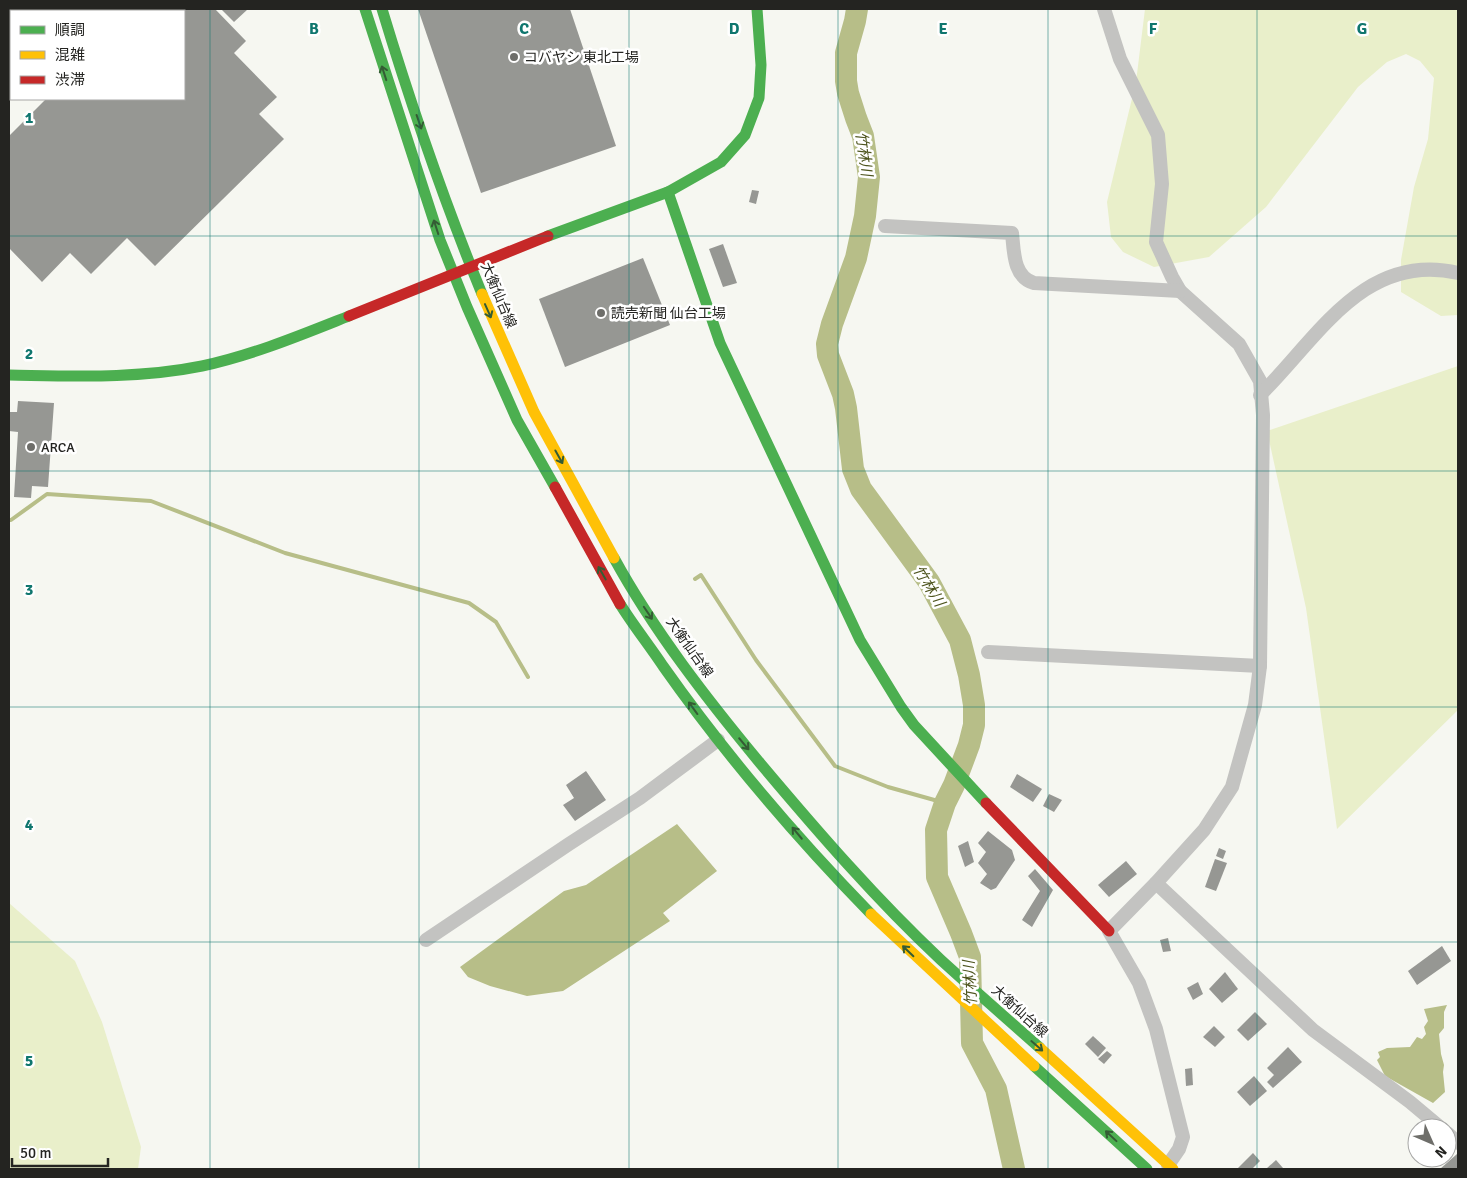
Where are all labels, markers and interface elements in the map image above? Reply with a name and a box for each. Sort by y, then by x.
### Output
legend [10,10,185,100]
text: B [309,19,319,39]
text: C [519,19,529,39]
text: D [729,19,740,39]
text: E [938,19,948,39]
text: F [1149,19,1158,39]
text: G [1357,19,1367,39]
text: 順調 [55,21,85,39]
text: 混雑 [55,46,85,64]
place label: コバヤシ 東北工場 [524,49,639,66]
marker: コバヤシ 東北工場 [508,51,520,63]
one-way arrow [379,66,389,82]
text: 渋滞 [55,71,85,89]
text: 1 [25,108,34,128]
one-way arrow [414,113,424,129]
water label: 竹林川 [852,130,876,180]
one-way arrow [430,220,440,236]
street label: 大衡仙台線 [477,260,520,331]
one-way arrow [484,303,494,318]
place label: 読売新聞 仙台工場 [611,305,726,322]
marker: 読売新聞 仙台工場 [595,307,607,319]
text: 2 [25,344,33,364]
place label: ARCA [41,439,75,456]
marker: ARCA [25,441,37,453]
one-way arrow [554,450,564,464]
water label: 竹林川 [909,562,950,612]
one-way arrow [597,566,607,581]
text: 3 [25,580,33,600]
one-way arrow [643,606,653,620]
street label: 大衡仙台線 [663,614,717,681]
one-way arrow [688,701,698,715]
one-way arrow [739,737,750,750]
text: 4 [25,815,34,835]
one-way arrow [791,827,802,840]
one-way arrow [902,945,915,957]
water label: 竹林川 [960,958,980,1006]
street label: 大衡仙台線 [988,982,1051,1041]
one-way arrow [1031,1041,1044,1052]
text: 5 [25,1051,33,1071]
north arrow [1407,1118,1457,1168]
one-way arrow [1104,1130,1117,1142]
scale bar [12,1136,109,1168]
text: N [1431,1142,1450,1161]
text: 50 m [20,1144,51,1162]

